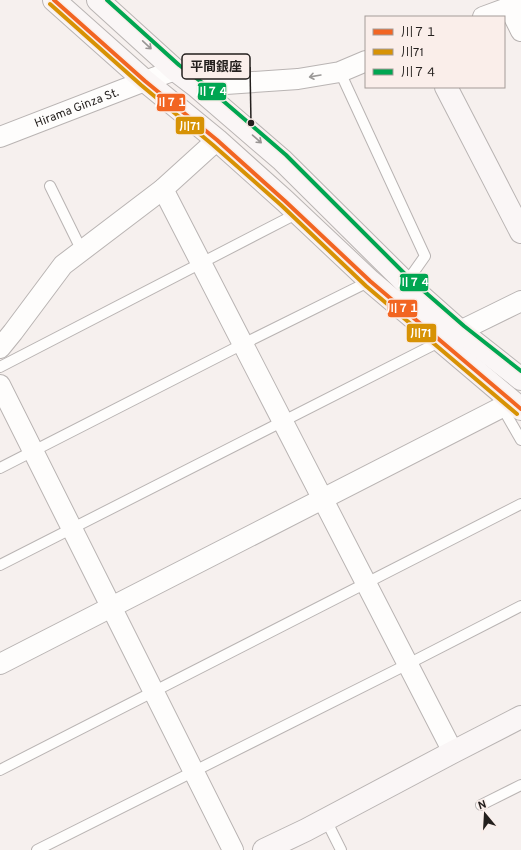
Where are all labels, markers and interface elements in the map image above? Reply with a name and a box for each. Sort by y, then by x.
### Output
legend [365,16,505,88]
text: 川７１ [401,25,437,41]
one-way arrow [142,41,152,50]
text: 川71 [401,45,424,61]
callout: 平間銀座 [182,54,250,79]
text: 平間銀座 [190,60,242,76]
text: 川７４ [401,65,437,81]
one-way arrow [309,72,322,80]
line badge: 川７４ [197,82,227,101]
street label: Hirama Ginza St. [32,85,122,132]
text: 川７４ [196,85,229,99]
line badge: 川７１ [156,93,186,112]
text: 川７１ [155,96,188,110]
line badge: 川71 [175,116,205,135]
text: 川71 [179,120,201,134]
one-way arrow [251,134,262,143]
line badge: 川７４ [399,273,429,292]
text: 川７４ [398,276,431,290]
line badge: 川７１ [387,299,418,318]
text: 川７１ [387,302,420,316]
line badge: 川71 [406,323,437,343]
text: 川71 [410,327,432,341]
north arrow [465,794,505,834]
text: N [476,798,488,813]

